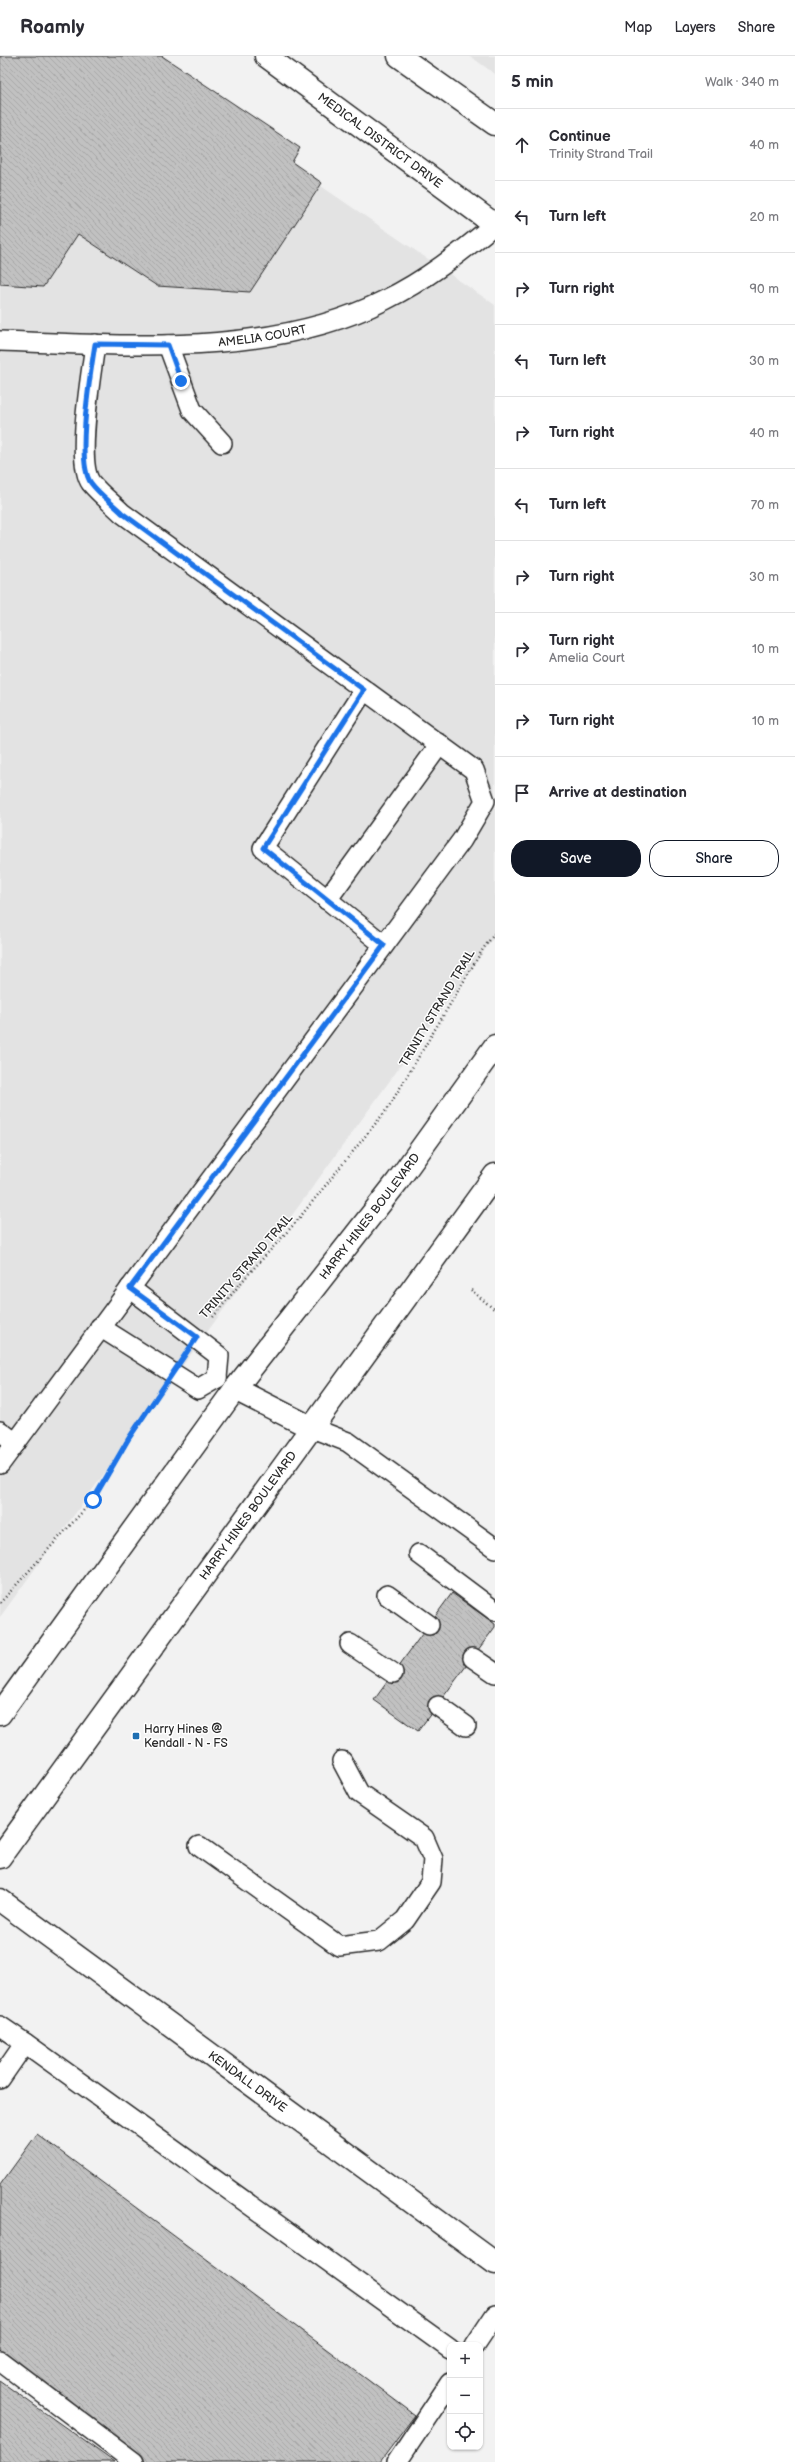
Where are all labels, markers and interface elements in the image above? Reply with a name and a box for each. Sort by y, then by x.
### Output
text: Roamly [20,16,84,39]
text: Map [624,19,652,36]
text: Layers [674,19,716,36]
text: Share [738,19,775,36]
text: 5 min [511,72,554,92]
text: Walk · 340 m [705,74,779,90]
street label: MEDICAL DISTRICT DRIVE [315,90,445,192]
text: Continue [549,127,611,146]
icon: ahead [511,134,533,156]
text: 40 m [749,137,779,153]
text: Trinity Strand Trail [549,146,653,162]
icon: left [511,206,533,228]
text: Turn left [549,207,606,226]
text: 20 m [749,209,779,225]
icon: right [511,278,533,300]
text: Turn right [549,279,614,298]
text: 90 m [750,281,779,297]
street label: AMELIA COURT [218,322,309,350]
icon: left [511,350,533,372]
text: Turn left [549,351,606,370]
text: 30 m [749,353,779,369]
route end [172,372,190,390]
icon: right [511,422,533,444]
text: Turn right [549,423,614,442]
text: 40 m [749,425,779,441]
icon: left [511,494,533,516]
text: Turn left [549,495,606,514]
text: 70 m [751,497,779,513]
icon: right [511,566,533,588]
text: Turn right [549,567,614,586]
text: 30 m [749,569,779,585]
text: Turn right [549,631,614,650]
icon: right [511,638,533,660]
text: 10 m [752,641,779,657]
text: Amelia Court [549,650,625,666]
icon: right [511,710,533,732]
text: Turn right [549,711,614,730]
text: 10 m [752,713,779,729]
icon: arrive [511,782,533,804]
text: Arrive at destination [549,783,687,802]
button: Save [511,840,641,877]
button: Share [649,840,779,877]
street label: TRINITY STRAND TRAIL [397,947,478,1070]
street label: HARRY HINES BOULEVARD [316,1150,423,1283]
street label: TRINITY STRAND TRAIL [197,1211,296,1322]
street label: HARRY HINES BOULEVARD [197,1448,300,1583]
route start [84,1491,102,1509]
place label: Harry Hines @ Kendall - N - FS [144,1722,228,1751]
marker: Harry Hines @ Kendall - N - FS [131,1731,141,1741]
street label: KENDALL DRIVE [205,2048,290,2116]
map controls [447,2342,483,2450]
button: + [447,2342,483,2378]
button: − [447,2378,483,2414]
button: locate [447,2414,483,2450]

